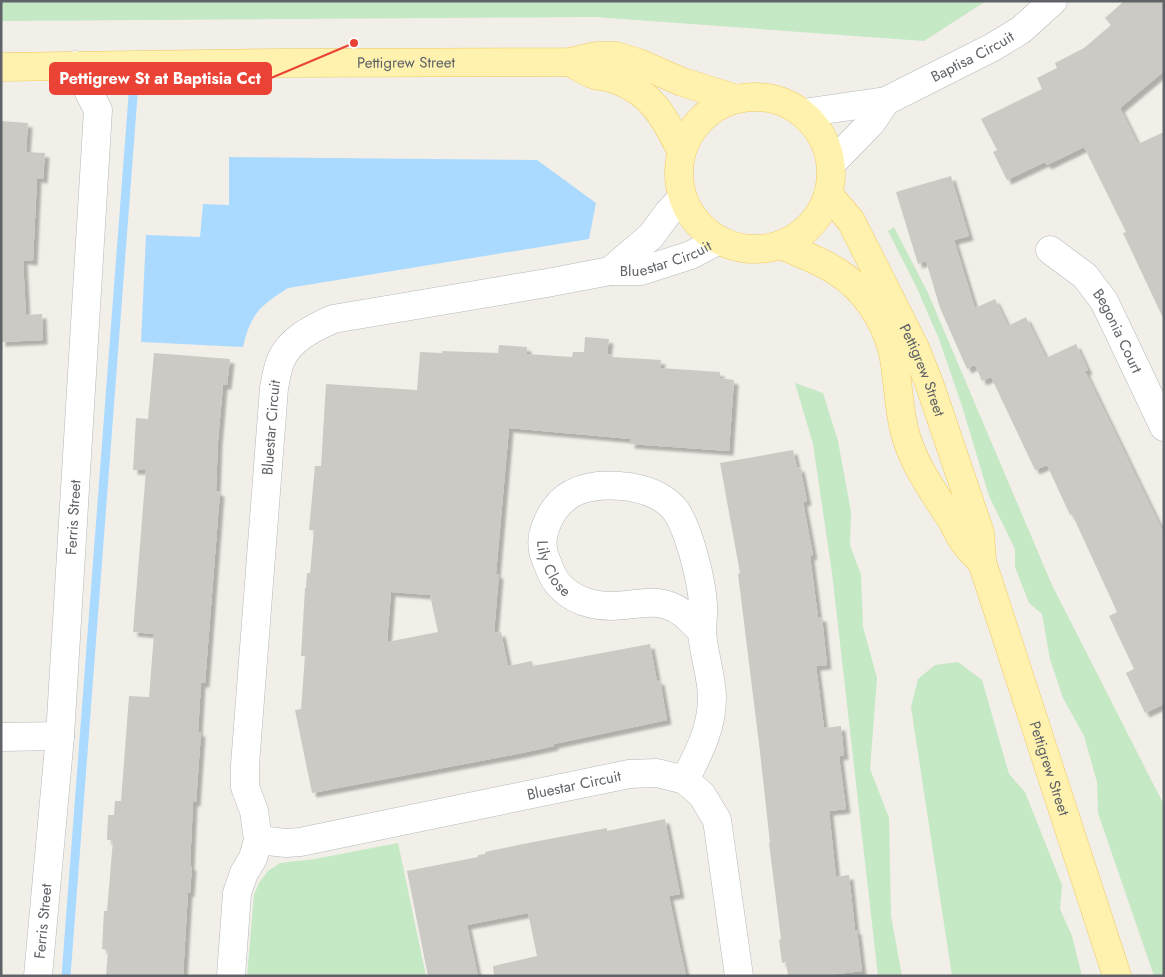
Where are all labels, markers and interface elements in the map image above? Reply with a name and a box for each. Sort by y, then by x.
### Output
street label: Baptisa Circuit [927,26,1019,88]
street label: Pettigrew Street [357,51,456,74]
callout: Pettigrew St at Baptisia Cct [50,63,271,94]
text: Pettigrew St at Baptisia Cct [59,67,262,90]
street label: Bluestar Circuit [620,235,716,282]
street label: Begonia Court [1088,284,1148,377]
street label: Pettigrew Street [894,320,951,420]
street label: Bluestar Circuit [256,378,286,476]
street label: Ferris Street [60,479,87,556]
street label: Lily Close [531,540,576,602]
street label: Pettigrew Street [1024,718,1075,819]
street label: Bluestar Circuit [525,765,623,806]
street label: Ferris Street [29,882,57,960]

